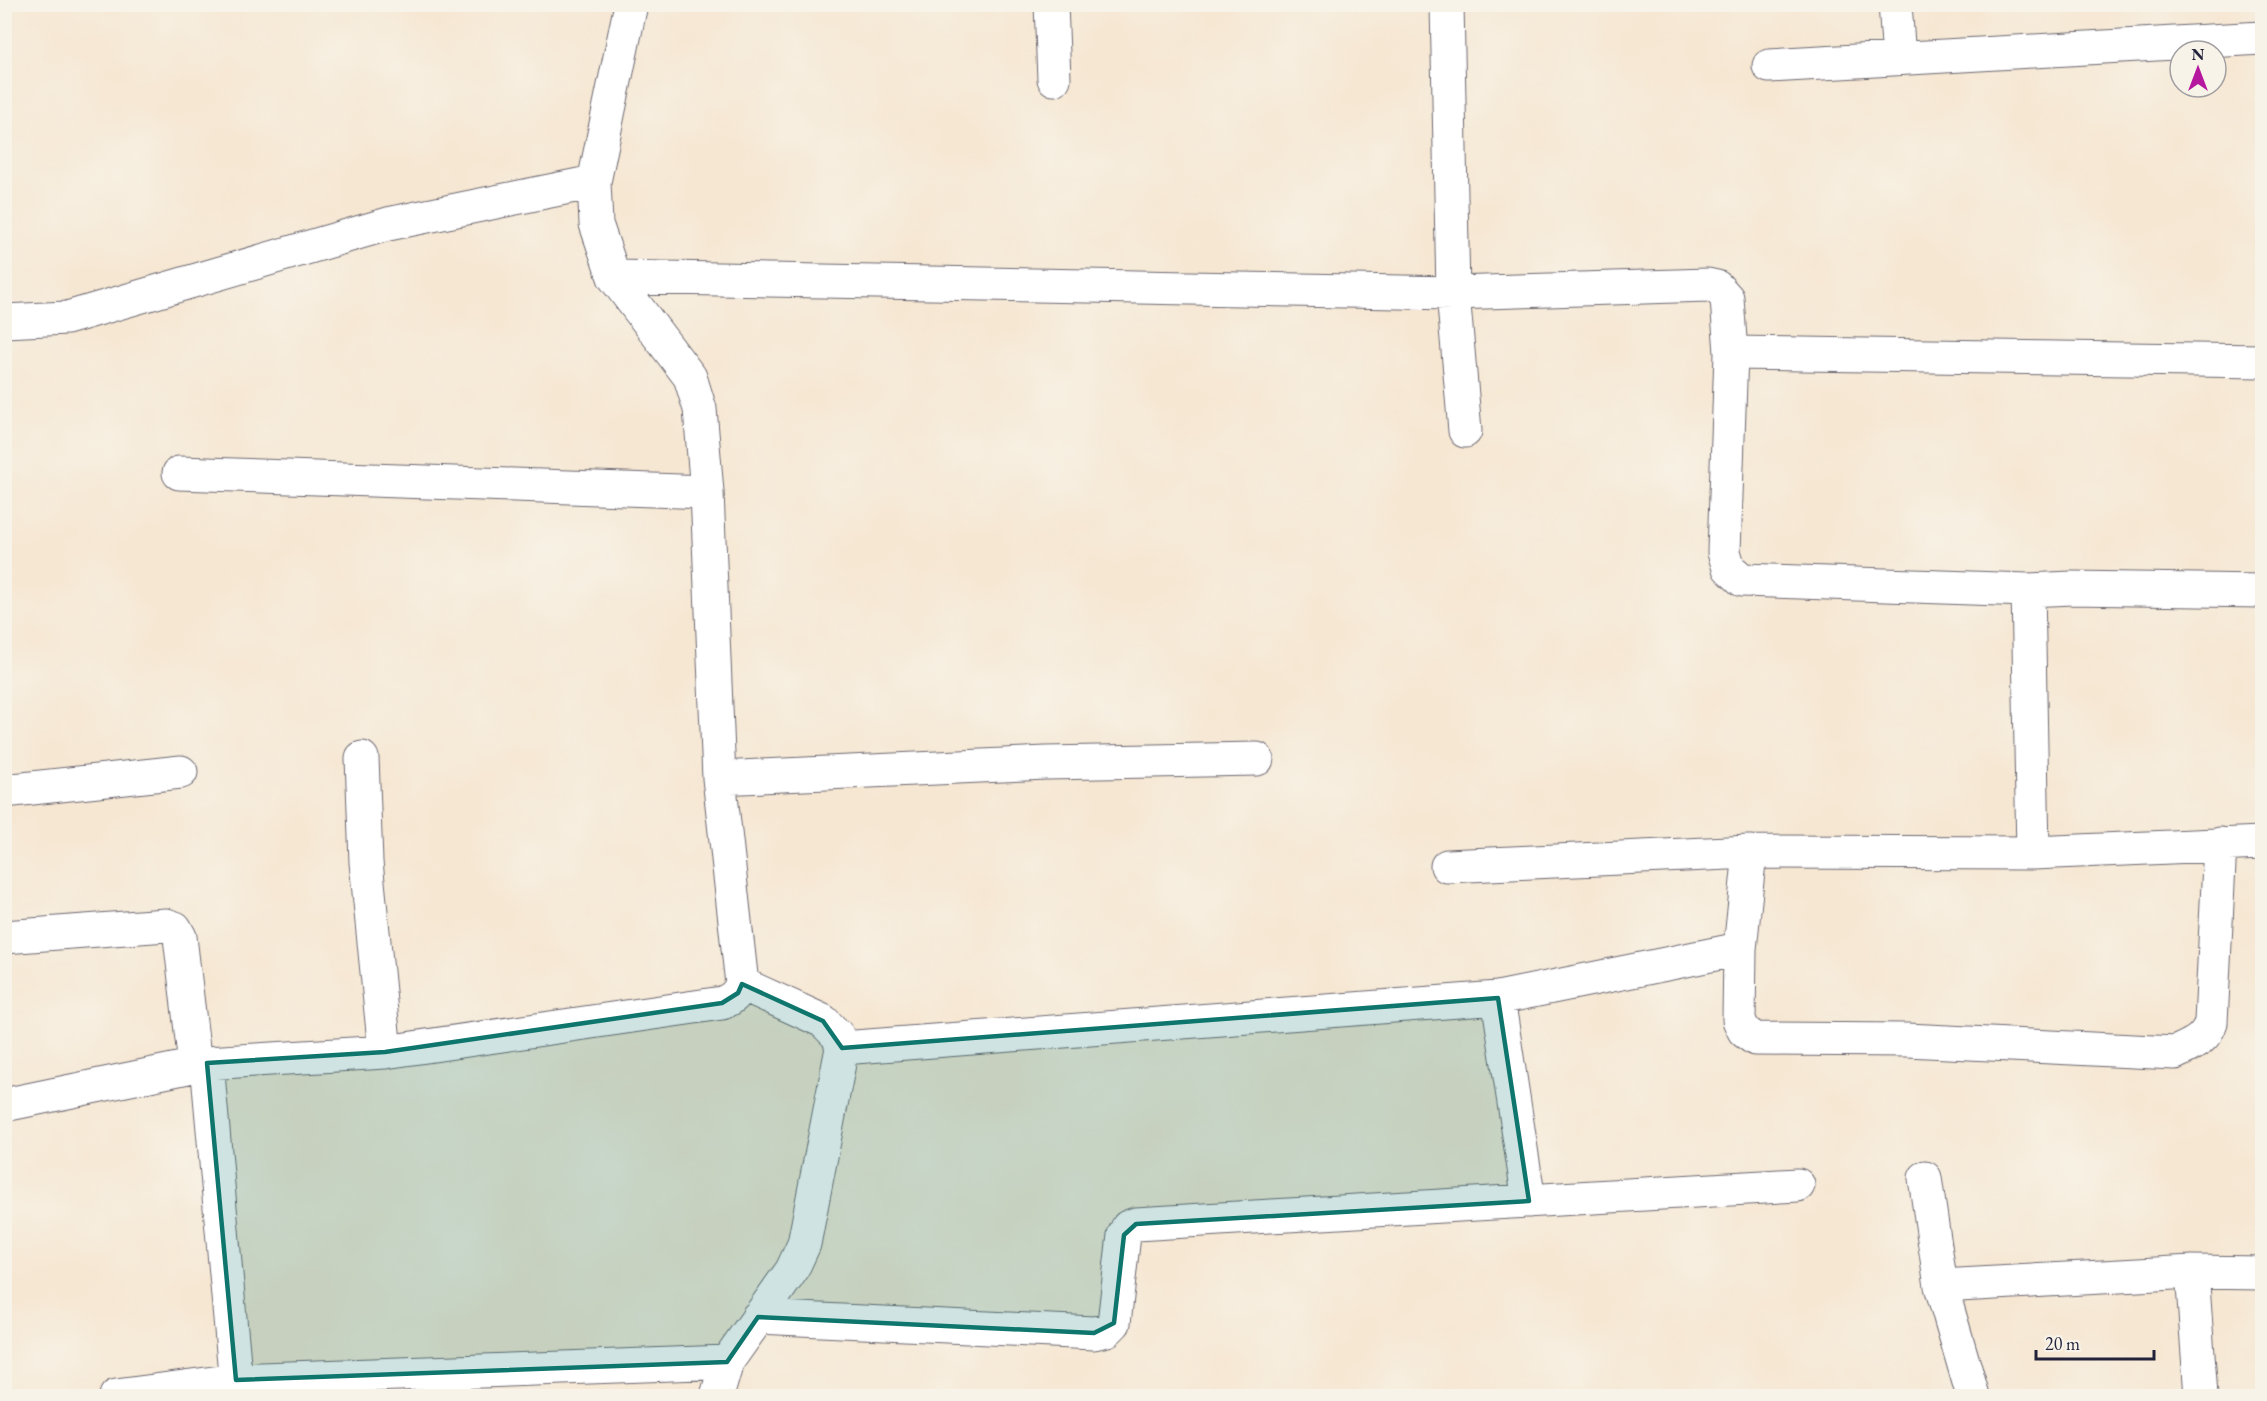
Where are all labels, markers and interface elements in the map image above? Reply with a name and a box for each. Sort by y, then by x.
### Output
north arrow [2168,39,2228,99]
text: N [2192,44,2205,65]
scale bar [2036,1323,2154,1361]
text: 20 m [2045,1332,2080,1355]

